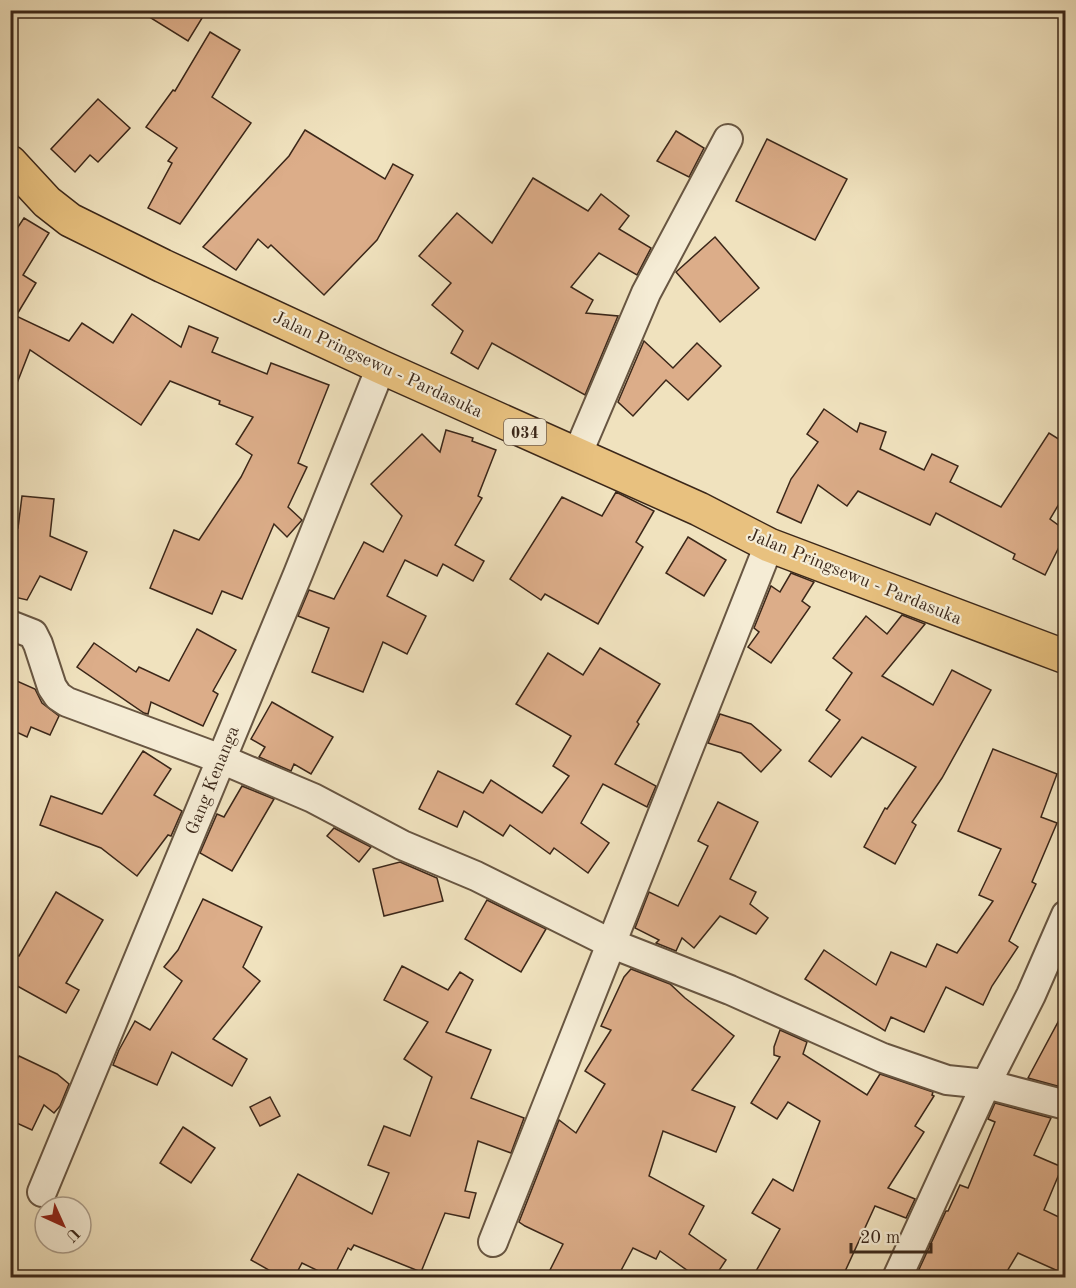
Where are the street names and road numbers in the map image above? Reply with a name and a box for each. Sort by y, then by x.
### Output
street label: Jalan Pringsewu - Pardasuka [270,308,485,422]
road number: 034 [504,419,546,445]
street label: Jalan Pringsewu - Pardasuka [745,526,964,628]
street label: Gang Kenanga [183,724,243,837]

